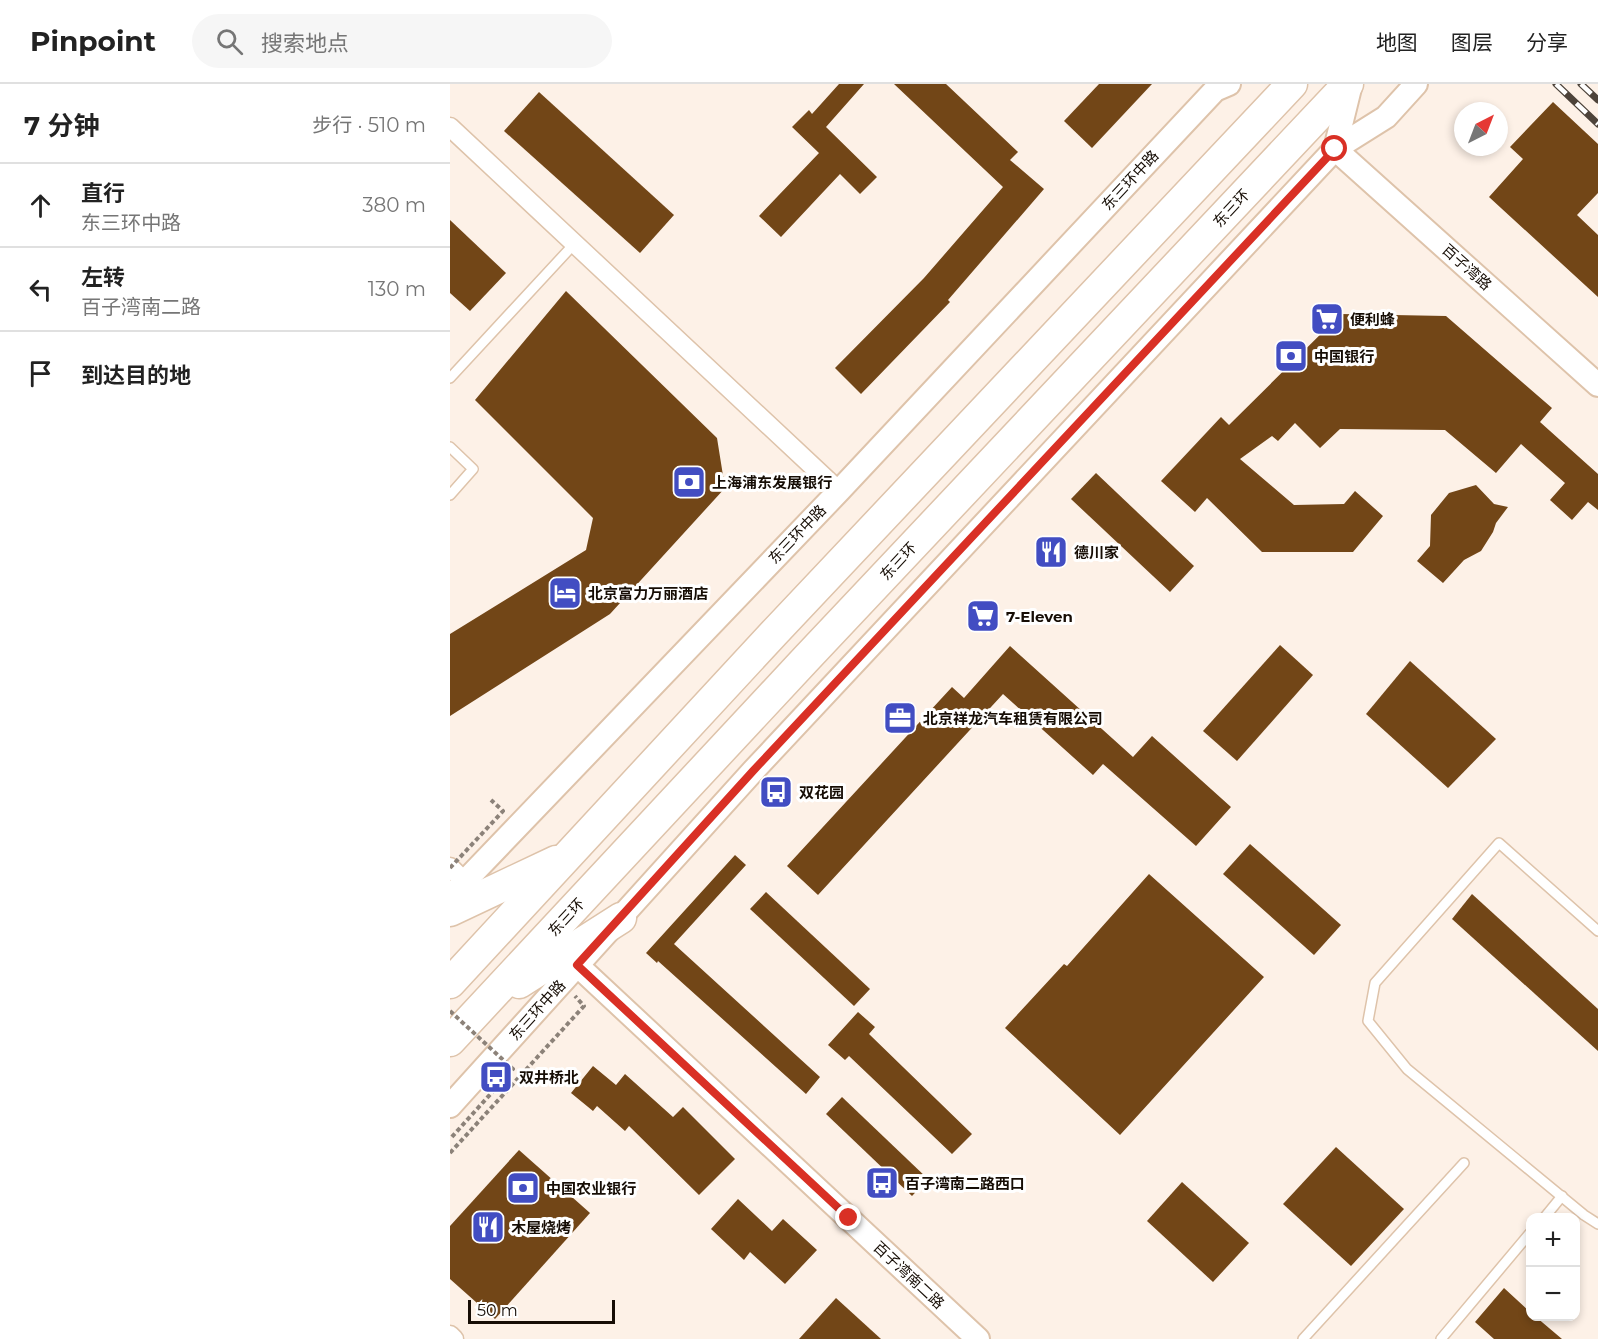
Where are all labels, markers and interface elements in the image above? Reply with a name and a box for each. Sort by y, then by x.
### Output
search box [192,14,612,68]
text: Pinpoint [30,24,156,58]
icon: search [213,25,246,58]
text: 搜索地点 [261,30,349,57]
text: 地图 [1376,30,1418,55]
text: 图层 [1451,30,1493,55]
text: 分享 [1526,30,1568,55]
north arrow [1454,102,1508,156]
text: 7 分钟 [24,110,99,142]
text: 步行 · 510 m [312,113,426,137]
route start [1321,135,1347,161]
street label: 东三环中路 [1097,146,1163,214]
text: 直行 [81,180,125,207]
street label: 东三环 [1209,185,1253,231]
icon: ahead [24,189,57,222]
text: 380 m [362,193,426,217]
text: 东三环中路 [81,211,181,235]
street label: 百子湾路 [1438,240,1496,294]
text: 左转 [81,264,125,291]
icon: left [24,273,57,306]
text: 130 m [368,277,426,301]
text: 百子湾南二路 [81,295,201,319]
supermarket icon: 便利蜂 [1309,301,1345,337]
place label: 便利蜂 [1350,310,1395,329]
bank icon: 中国银行 [1273,338,1309,374]
place label: 中国银行 [1314,347,1374,366]
icon: arrive [24,357,57,390]
text: 到达目的地 [81,362,191,389]
bank icon: 上海浦东发展银行 [671,464,707,500]
place label: 上海浦东发展银行 [712,473,832,492]
street label: 东三环中路 [764,500,830,568]
restaurant icon: 德川家 [1033,534,1069,570]
street label: 东三环 [876,538,920,584]
place label: 德川家 [1074,543,1119,562]
hotel icon: 北京富力万丽酒店 [547,575,583,611]
place label: 北京富力万丽酒店 [588,584,708,603]
supermarket icon: 7-Eleven [965,598,1001,634]
place label: 7-Eleven [1006,607,1073,626]
office icon: 北京祥龙汽车租赁有限公司 [882,700,918,736]
place label: 北京祥龙汽车租赁有限公司 [923,709,1103,728]
bus stop icon: 双花园 [758,774,794,810]
place label: 双花园 [799,783,844,802]
street label: 东三环 [544,894,588,940]
street label: 东三环中路 [505,976,569,1044]
bus stop icon: 双井桥北 [478,1059,514,1095]
place label: 双井桥北 [519,1068,579,1087]
bus stop icon: 百子湾南二路西口 [864,1165,900,1201]
bank icon: 中国农业银行 [505,1170,541,1206]
place label: 百子湾南二路西口 [905,1174,1025,1193]
place label: 中国农业银行 [546,1179,636,1198]
route end [835,1204,861,1230]
restaurant icon: 木屋烧烤 [470,1209,506,1245]
map controls [1526,1213,1580,1321]
button: + [1526,1213,1580,1267]
place label: 木屋烧烤 [511,1218,571,1237]
street label: 百子湾南二路 [870,1237,948,1313]
button: − [1526,1267,1580,1321]
scale bar [468,1297,615,1324]
text: 50 m [477,1301,518,1320]

